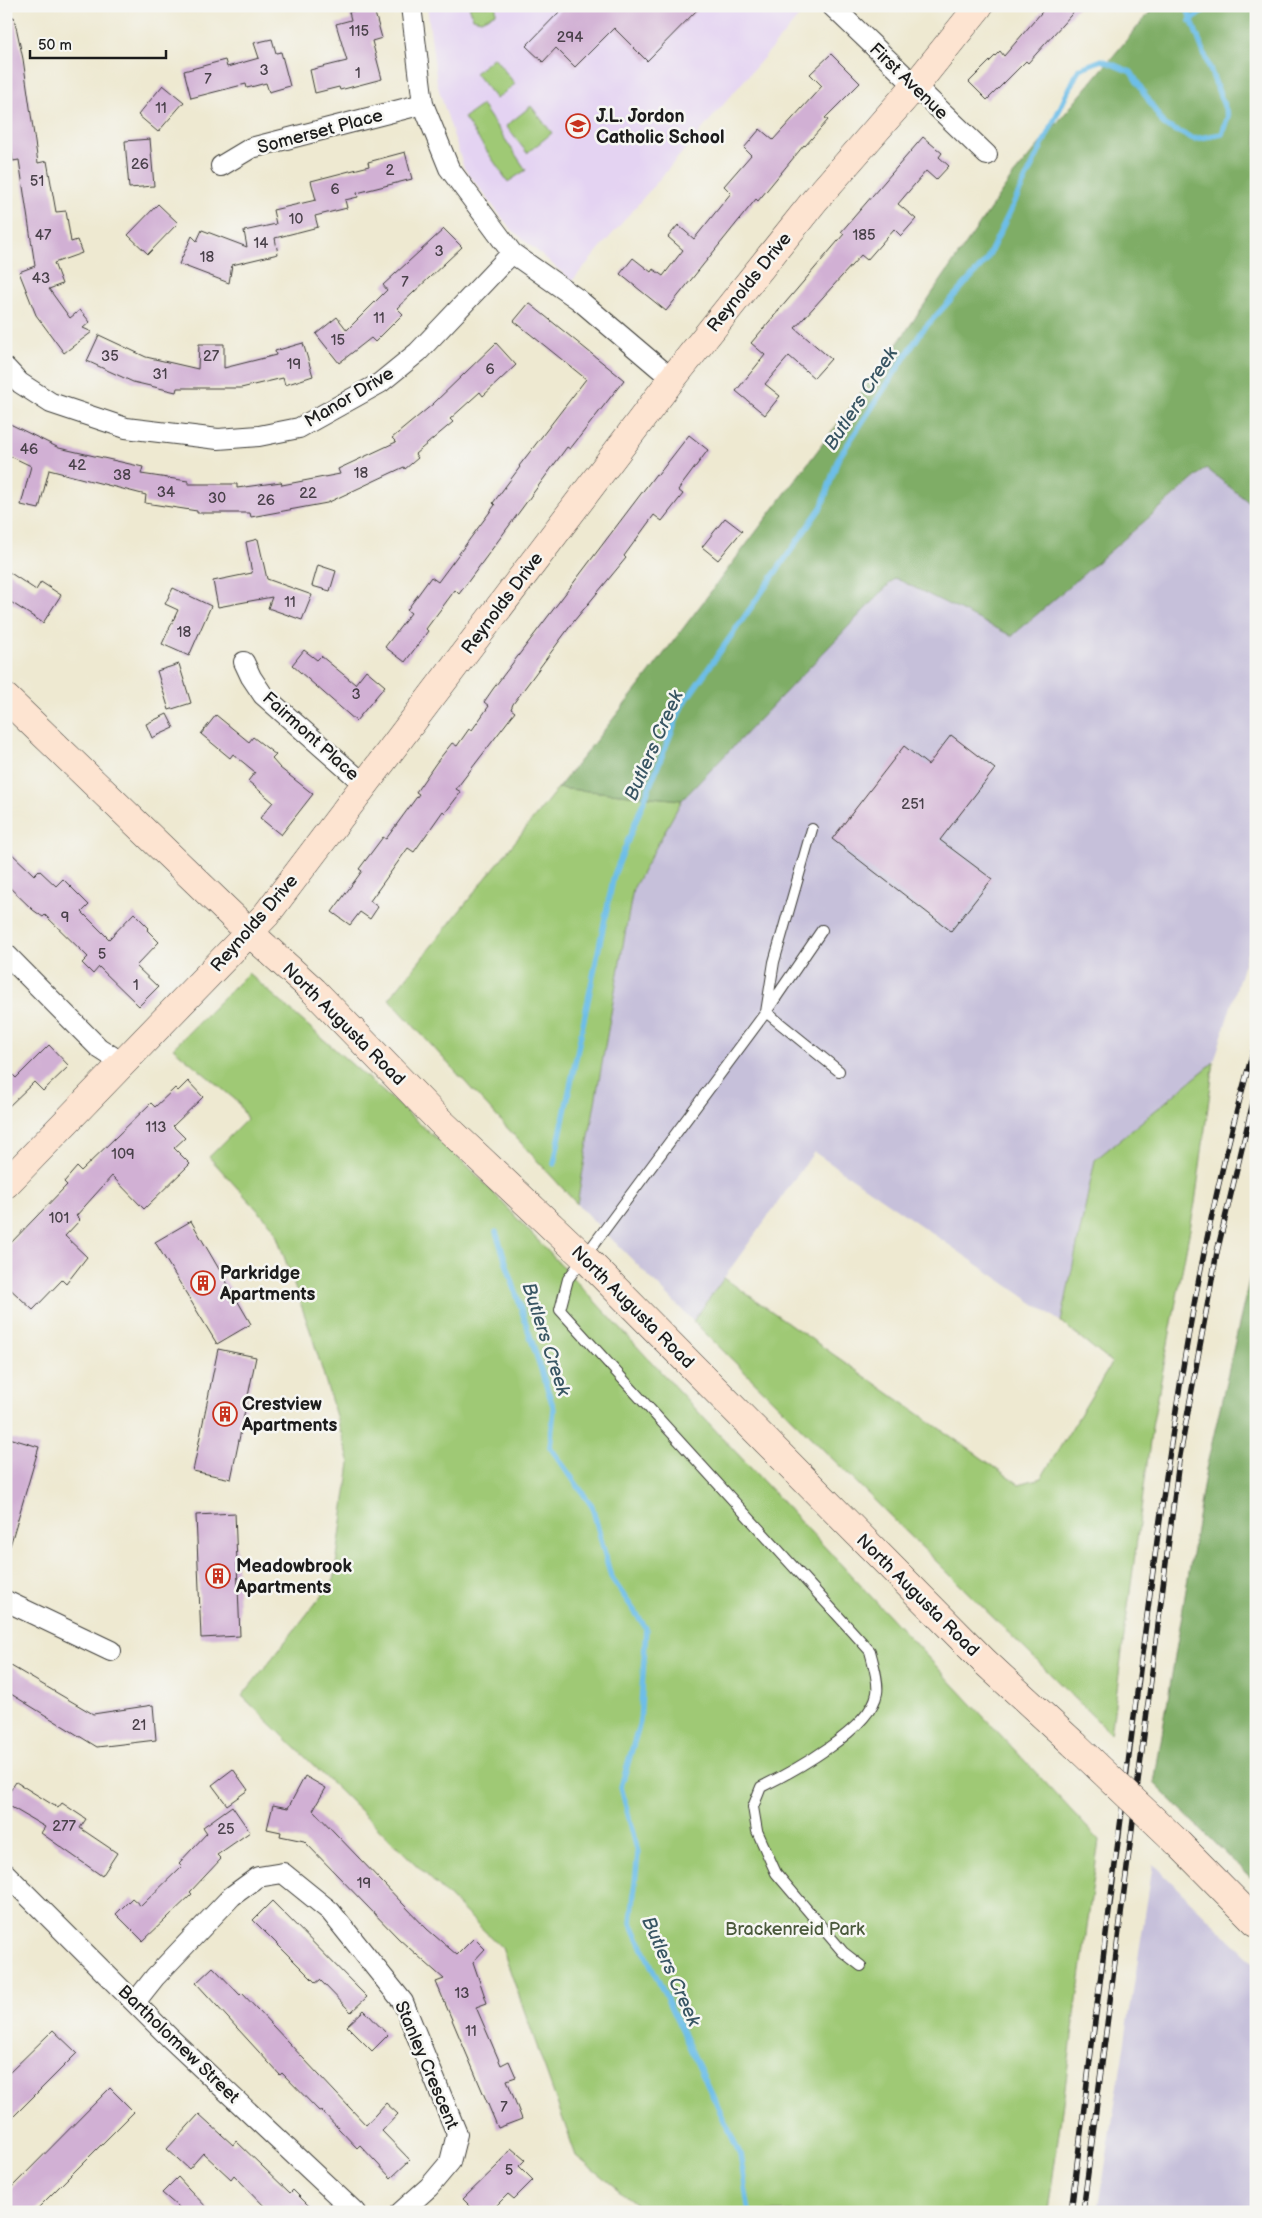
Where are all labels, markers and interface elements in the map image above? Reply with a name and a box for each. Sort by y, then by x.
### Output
house number: 115 [349,22,369,41]
scale bar [30,28,166,60]
house number: 294 [557,28,583,47]
text: 50 m [38,36,72,55]
street label: First Avenue [865,39,953,124]
house number: 3 [259,61,269,80]
house number: 1 [355,64,361,83]
house number: 7 [204,70,212,89]
house number: 11 [155,99,167,118]
street label: Somerset Place [255,105,385,158]
place label: J.L. Jordon Catholic School [596,106,724,148]
school or university icon: J.L. Jordon Catholic School [565,113,591,139]
house number: 26 [131,155,149,174]
house number: 2 [386,161,395,180]
house number: 51 [30,172,44,191]
house number: 6 [330,180,340,199]
house number: 10 [289,210,303,229]
house number: 47 [35,226,52,245]
house number: 185 [852,226,876,245]
street label: Reynolds Drive [703,228,796,336]
house number: 14 [254,234,268,253]
house number: 3 [434,242,444,261]
house number: 18 [200,248,215,267]
house number: 43 [32,269,50,288]
house number: 7 [401,273,409,292]
house number: 11 [373,309,385,328]
house number: 15 [331,331,345,350]
water label: Butlers Creek [820,343,903,455]
house number: 35 [101,347,119,366]
house number: 27 [203,347,220,366]
house number: 19 [287,355,301,374]
house number: 6 [485,360,495,379]
street label: Manor Drive [301,363,398,432]
house number: 31 [152,365,168,384]
house number: 46 [20,440,38,459]
house number: 42 [68,456,86,475]
house number: 18 [354,464,369,483]
house number: 38 [113,466,131,485]
house number: 34 [157,483,175,502]
house number: 22 [299,484,317,503]
house number: 30 [208,489,226,508]
house number: 26 [257,491,275,510]
street label: Reynolds Drive [457,548,548,658]
house number: 11 [284,593,296,612]
house number: 18 [177,623,192,642]
house number: 3 [351,685,361,704]
water label: Butlers Creek [620,686,689,804]
street label: Fairmont Place [258,688,363,785]
house number: 251 [901,795,925,814]
street label: Reynolds Drive [206,870,303,976]
house number: 9 [61,908,69,927]
house number: 5 [98,945,106,964]
street label: North Augusta Road [278,959,409,1090]
house number: 1 [133,976,139,995]
house number: 113 [146,1118,166,1137]
house number: 109 [111,1145,135,1164]
house number: 101 [49,1209,69,1228]
street label: North Augusta Road [567,1242,698,1373]
place label: Parkridge Apartments [219,1263,316,1305]
building icon: Parkridge Apartments [190,1270,216,1296]
water label: Butlers Creek [516,1280,575,1400]
place label: Crestview Apartments [241,1394,338,1436]
building icon: Crestview Apartments [212,1401,238,1427]
street label: North Augusta Road [852,1530,983,1661]
place label: Meadowbrook Apartments [235,1556,353,1598]
building icon: Meadowbrook Apartments [205,1563,231,1589]
house number: 21 [132,1716,146,1735]
house number: 277 [52,1817,76,1836]
house number: 25 [217,1820,235,1839]
house number: 19 [357,1874,371,1893]
water label: Butlers Creek [636,1913,705,2031]
park label: Brackenreid Park [725,1919,865,1940]
street label: Bartholomew Street [114,1981,244,2108]
house number: 13 [454,1984,470,2003]
street label: Stanley Crescent [390,1998,463,2133]
house number: 11 [465,2022,477,2041]
house number: 7 [500,2098,508,2117]
house number: 5 [505,2161,513,2180]

